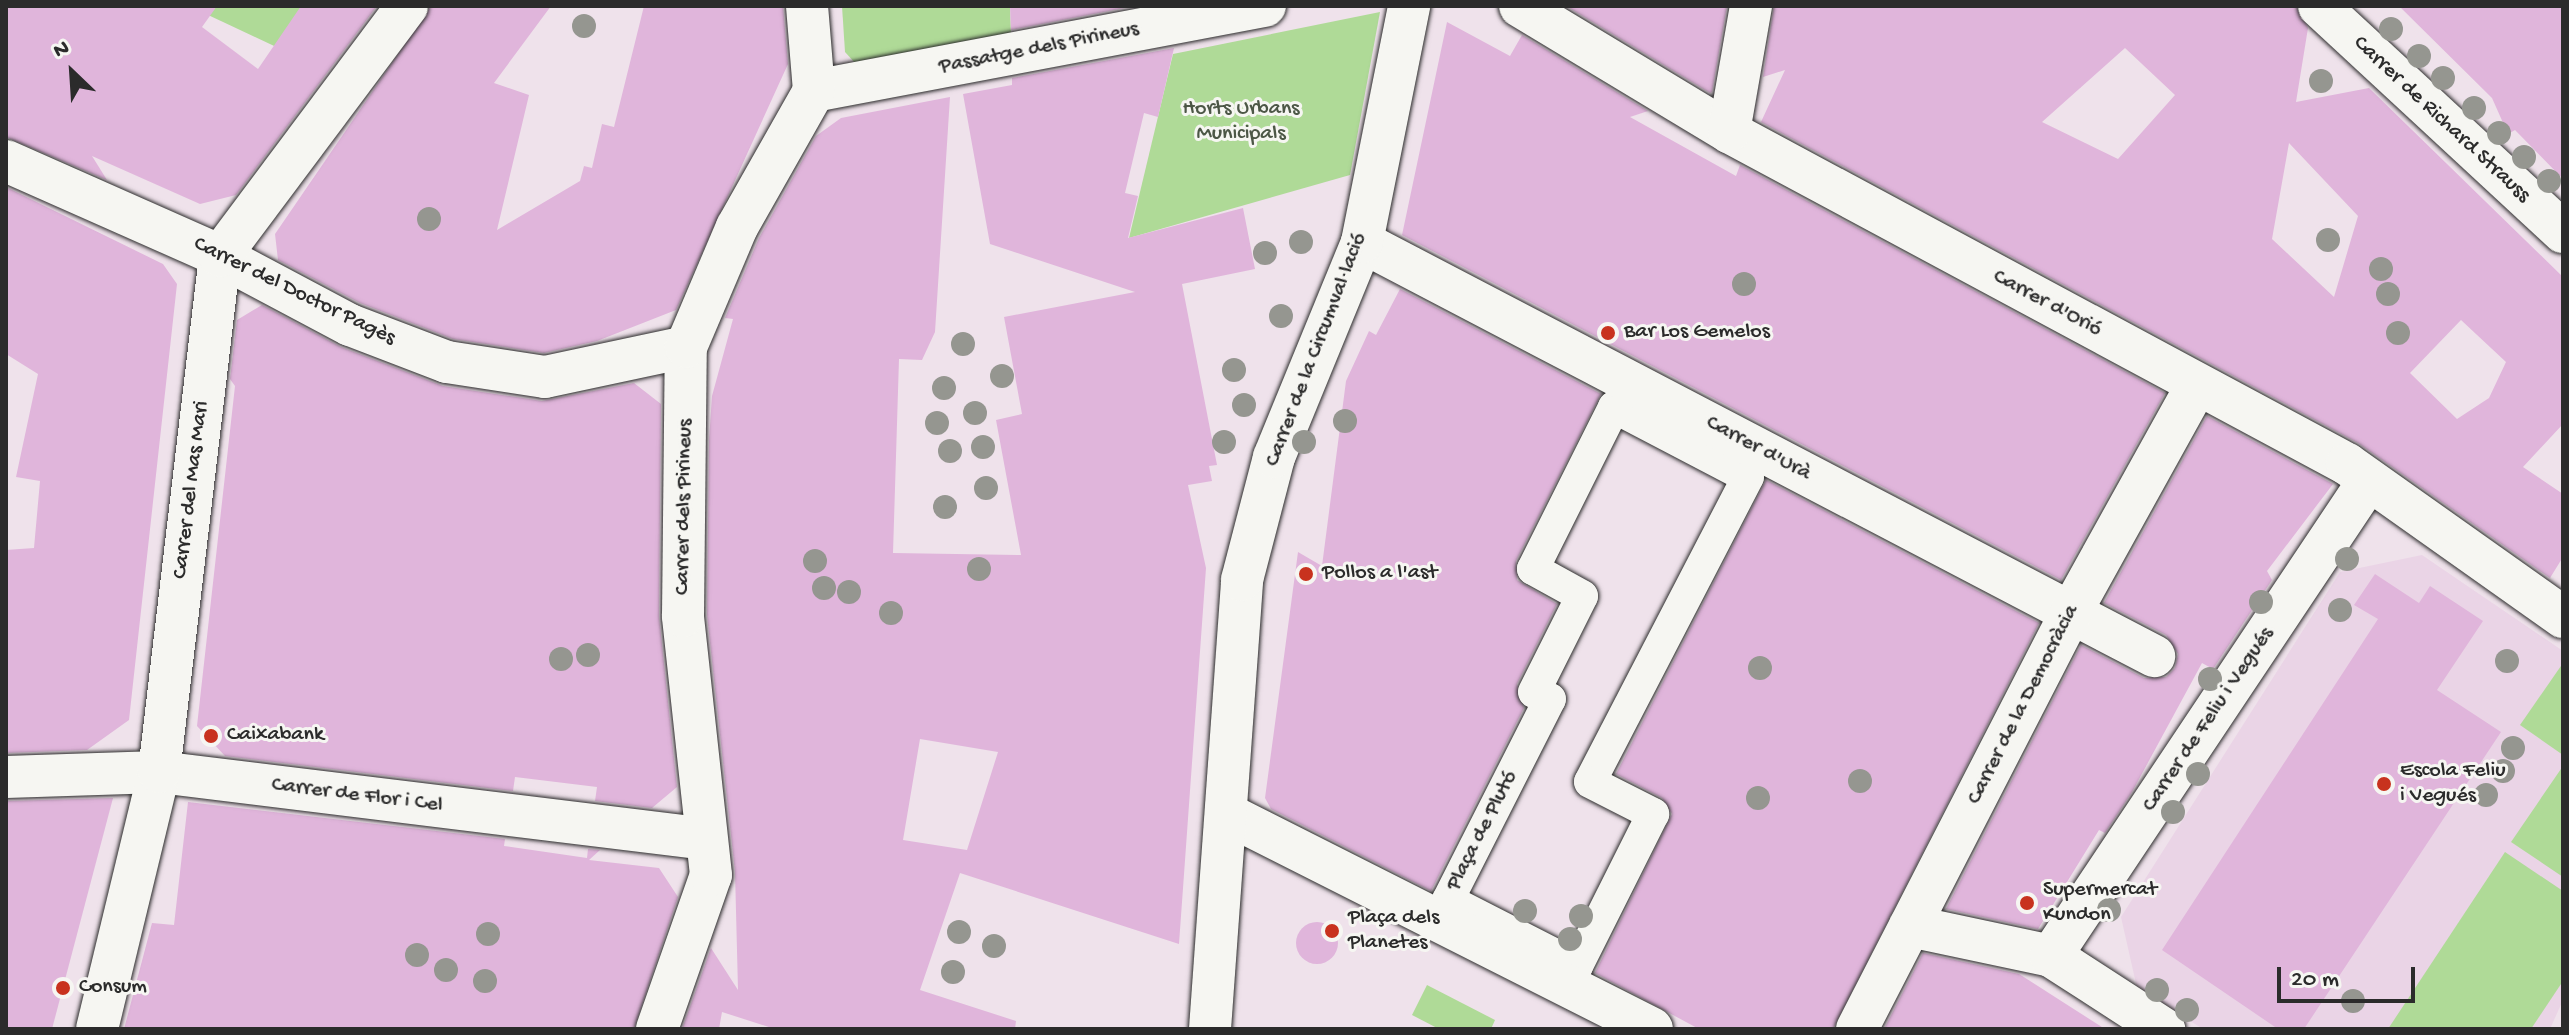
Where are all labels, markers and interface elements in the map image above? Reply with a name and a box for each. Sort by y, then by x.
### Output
street label: Passatge dels Pirineus [937,17,1141,81]
street label: Carrer de Richard Strauss [2347,31,2535,209]
north arrow [32,32,112,112]
text: N [50,35,74,65]
park label: Horts Urbans Municipals [1183,96,1299,148]
street label: Carrer de la Circumval·lació [1260,229,1374,471]
street label: Carrer del Doctor Pagès [189,232,399,352]
street label: Carrer d'Orió [1988,264,2106,344]
place label: Bar Los Gemelos [1624,320,1770,346]
marker: Bar Los Gemelos [1599,324,1617,342]
street label: Carrer del Mas Mari [168,399,216,581]
street label: Carrer d'Urà [1701,410,1815,488]
street label: Carrer dels Pirineus [670,419,700,595]
place label: Pollos a l'ast [1322,561,1437,587]
marker: Pollos a l'ast [1297,565,1315,583]
street label: Carrer de la Democràcia [1962,601,2086,809]
street label: Carrer de Feliu i Vegués [2137,623,2281,817]
place label: Caixabank [227,723,324,749]
marker: Caixabank [202,727,220,745]
place label: Escola Feliu i Vegués [2400,758,2506,810]
street label: Plaça de Plutó [1441,767,1525,895]
street label: Carrer de Flor i Cel [270,772,444,820]
marker: Escola Feliu i Vegués [2375,775,2393,793]
place label: Supermercat Kundon [2043,877,2157,928]
marker: Supermercat Kundon [2018,894,2036,912]
place label: Plaça dels Planetes [1348,905,1439,956]
marker: Plaça dels Planetes [1323,922,1341,940]
scale bar [2281,951,2419,1001]
text: 20 m [2291,966,2339,995]
place label: Consum [79,975,147,1001]
marker: Consum [54,979,72,997]

